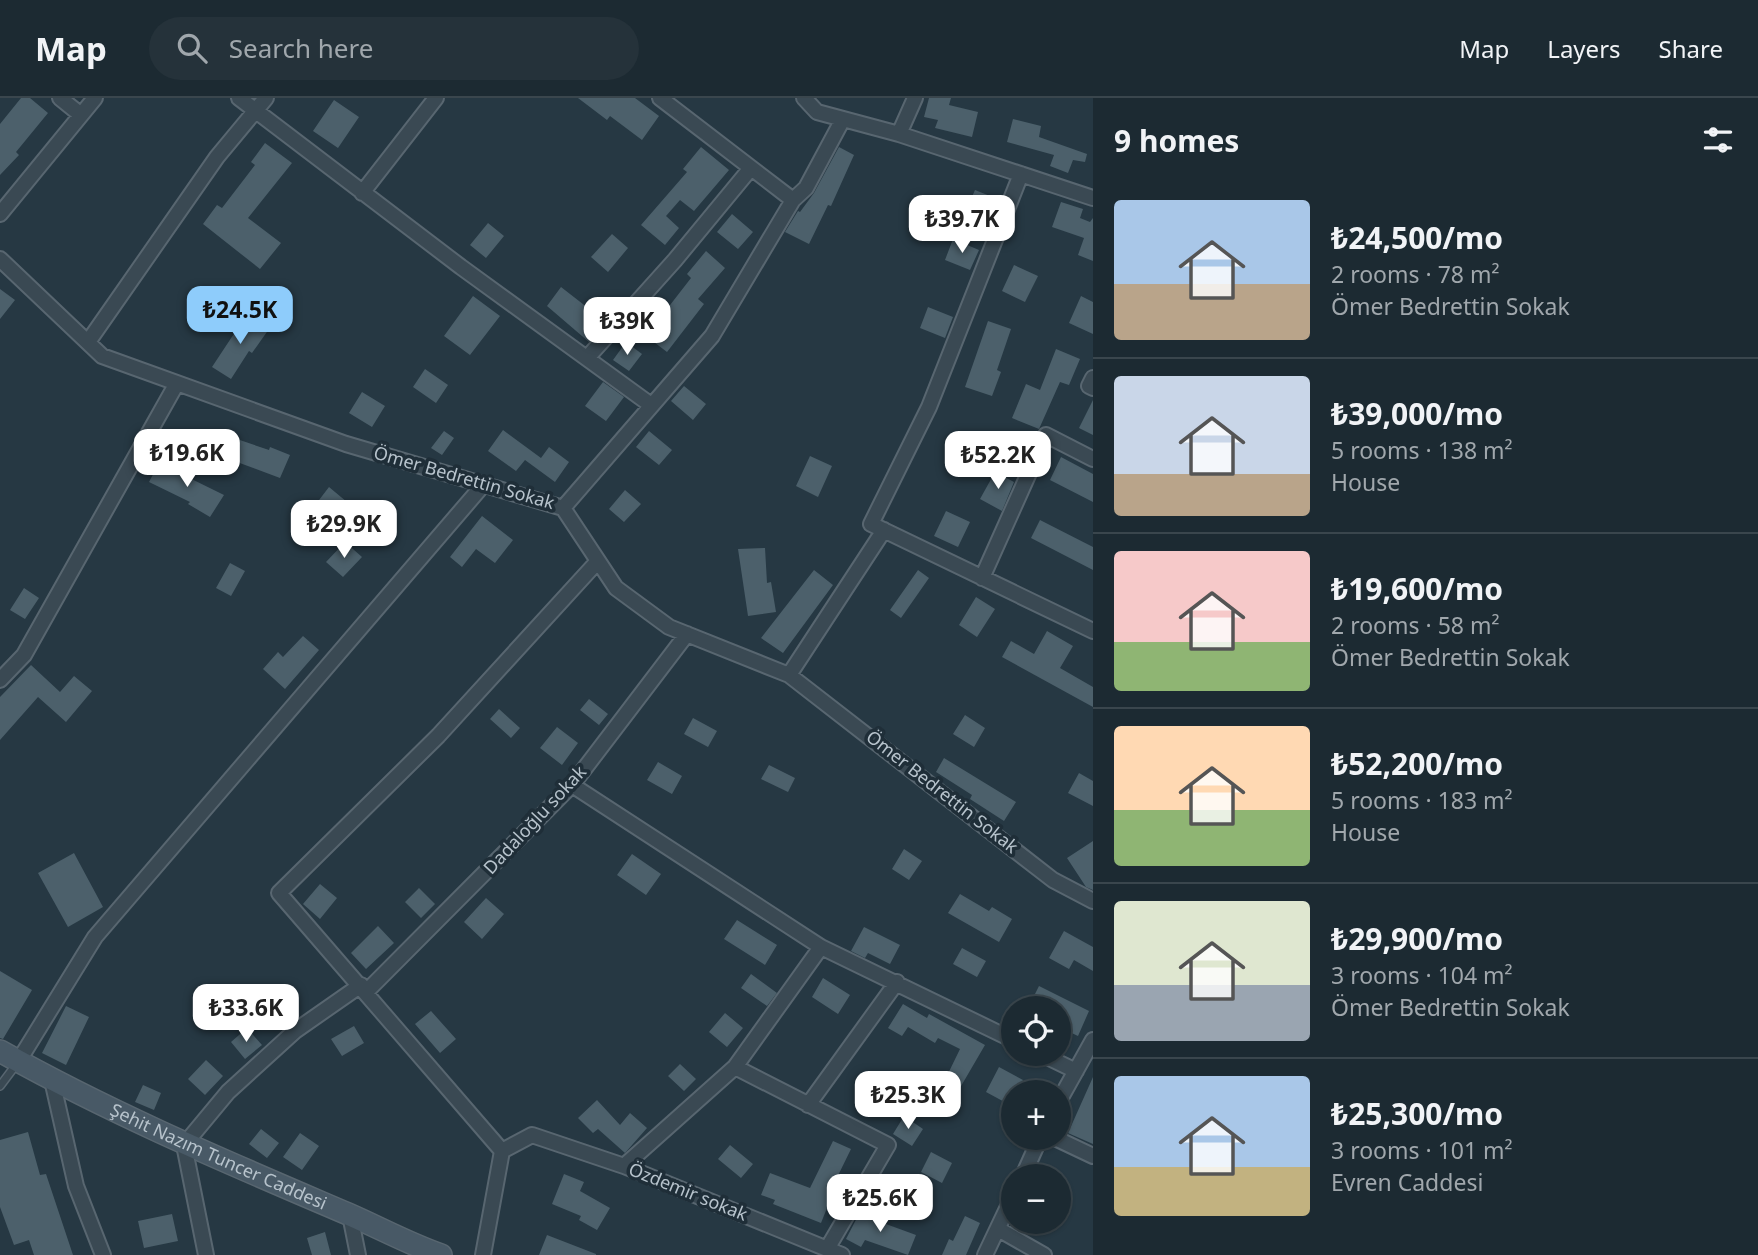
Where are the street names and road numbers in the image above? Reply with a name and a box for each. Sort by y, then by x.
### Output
street label: Ömer Bedrettin Sokak [371,440,558,514]
street label: Ömer Bedrettin Sokak [862,724,1024,858]
street label: Dadaloğlu sokak [478,760,591,879]
street label: Şehit Nazım Tuncer Caddesi [107,1097,331,1215]
street label: Özdemir sokak [625,1156,752,1226]

